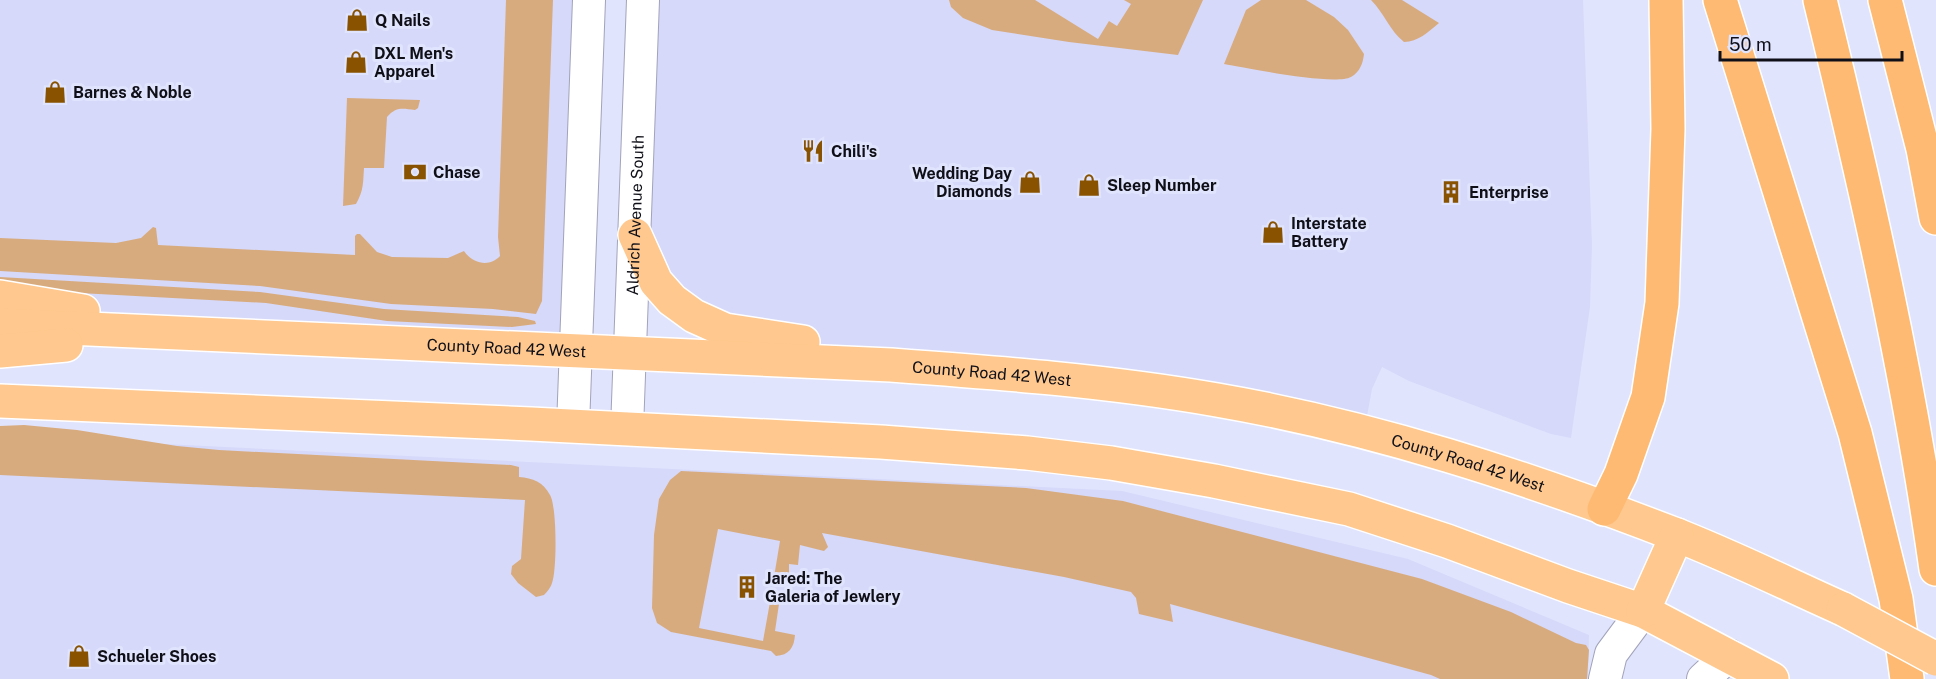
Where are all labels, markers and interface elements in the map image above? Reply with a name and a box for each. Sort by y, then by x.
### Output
shop icon: Q Nails [344,7,370,33]
place label: Q Nails [375,11,430,30]
scale bar [1720,24,1902,62]
text: 50 m [1729,34,1772,55]
place label: DXL Men's Apparel [374,44,453,81]
shop icon: DXL Men's Apparel [343,49,369,75]
shop icon: Barnes & Noble [42,79,68,105]
place label: Barnes & Noble [73,83,192,102]
street label: Aldrich Avenue South [622,134,647,296]
restaurant icon: Chili's [800,138,826,164]
place label: Chili's [831,142,877,161]
bank icon: Chase [402,159,428,185]
place label: Chase [433,163,481,182]
place label: Wedding Day Diamonds [912,164,1012,201]
shop icon: Wedding Day Diamonds [1017,169,1043,195]
shop icon: Sleep Number [1076,172,1102,198]
place label: Sleep Number [1107,176,1217,195]
building icon: Enterprise [1438,179,1464,205]
place label: Enterprise [1469,183,1549,202]
place label: Interstate Battery [1291,214,1367,251]
shop icon: Interstate Battery [1260,219,1286,245]
street label: County Road 42 West [426,335,587,361]
street label: County Road 42 West [912,357,1072,390]
street label: County Road 42 West [1389,430,1547,496]
place label: Jared: The Galeria of Jewlery [765,569,900,606]
building icon: Jared: The Galeria of Jewlery [734,574,760,600]
shop icon: Schueler Shoes [66,643,92,669]
place label: Schueler Shoes [97,647,217,666]

